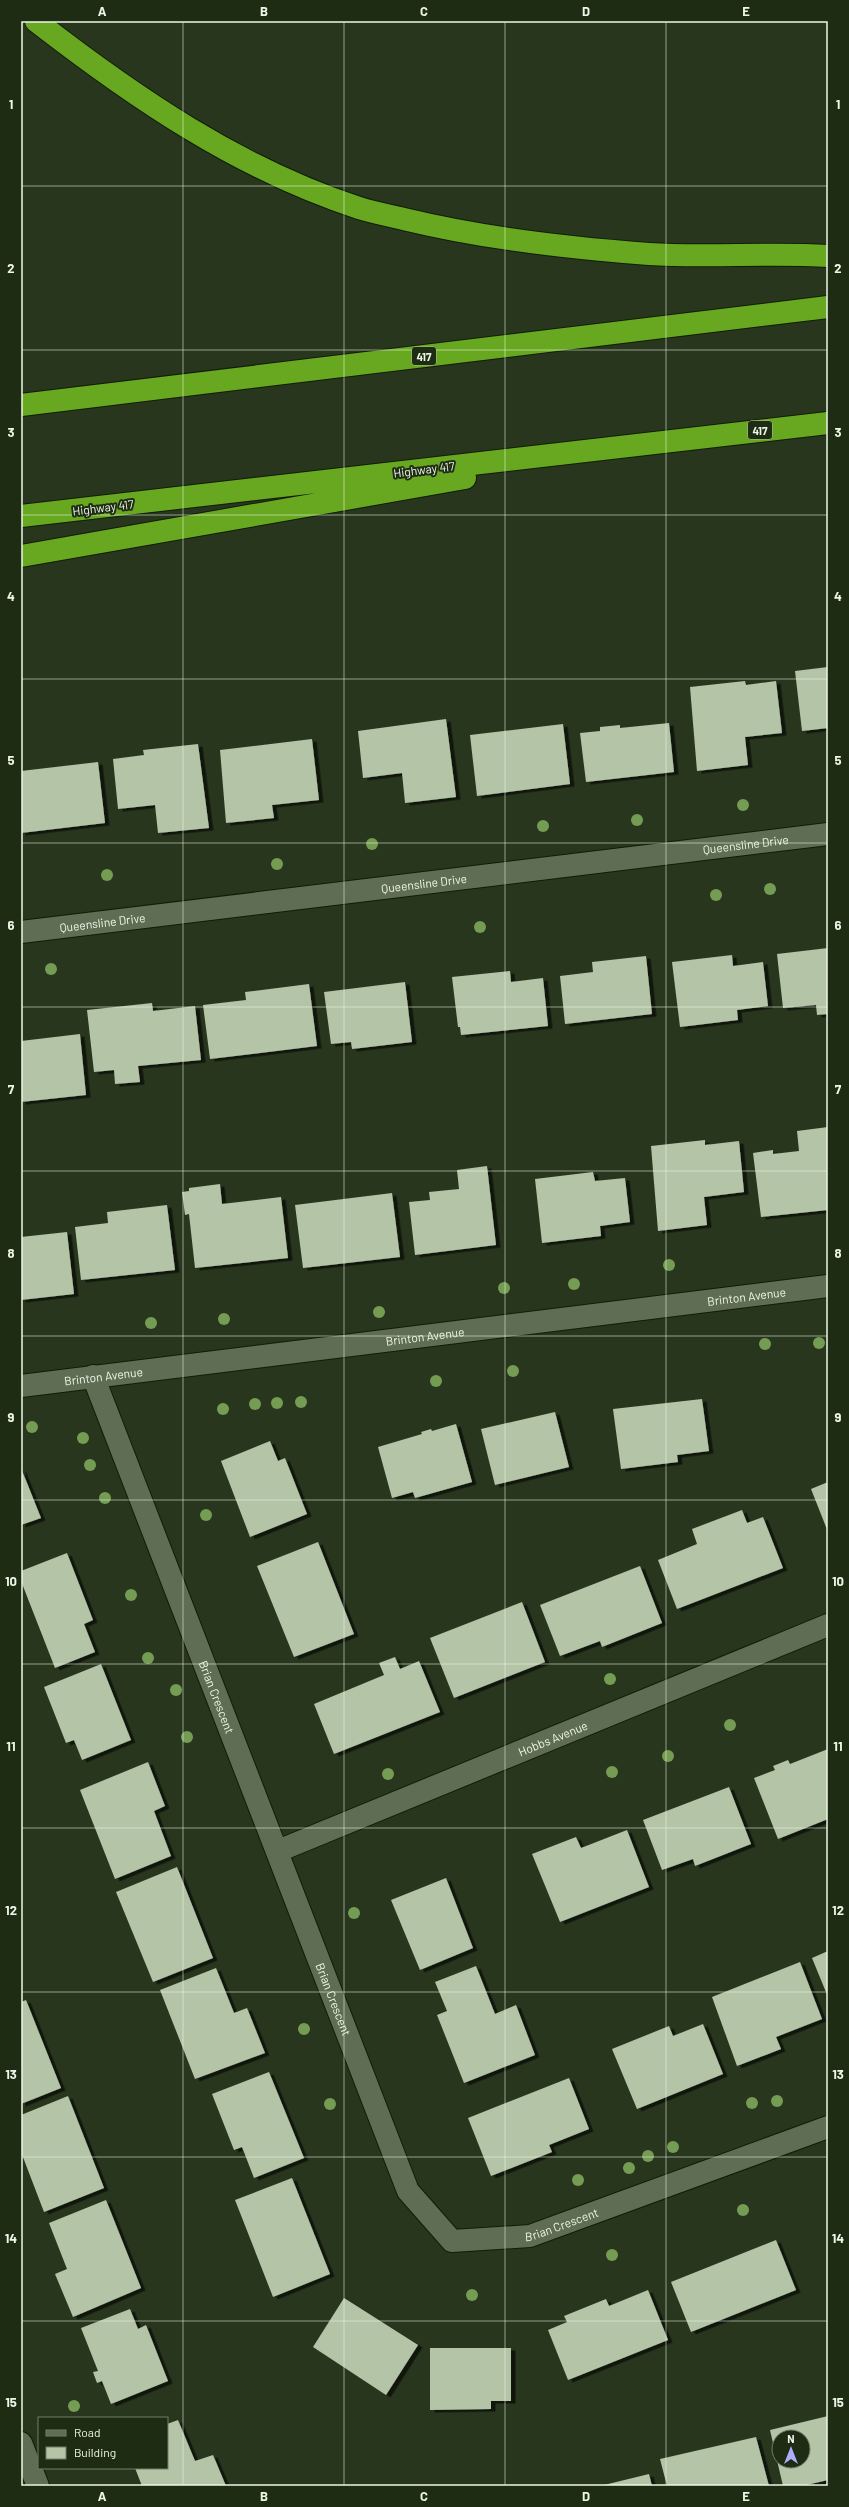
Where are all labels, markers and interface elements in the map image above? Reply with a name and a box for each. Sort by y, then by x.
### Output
text: A [98,3,107,19]
text: B [260,3,268,19]
text: C [420,3,428,19]
text: D [582,3,590,19]
text: E [742,3,750,19]
text: 1 [9,96,13,112]
text: 1 [836,96,840,112]
text: 2 [7,260,15,276]
text: 2 [834,260,842,276]
road number: 417 [412,347,436,365]
road number: 417 [748,421,772,439]
text: 3 [7,424,15,440]
text: 3 [834,424,842,440]
street label: Highway 417 [393,458,456,480]
street label: Highway 417 [72,496,135,518]
text: 4 [7,588,15,604]
text: 4 [834,588,842,604]
text: 5 [7,752,15,768]
text: 5 [834,752,842,768]
street label: Queensline Drive [702,832,789,856]
street label: Queensline Drive [380,871,468,895]
street label: Queensline Drive [59,910,146,934]
text: 6 [8,917,15,933]
text: 6 [835,917,842,933]
text: 7 [8,1081,15,1097]
text: 7 [835,1081,842,1097]
text: 8 [7,1245,15,1261]
text: 8 [834,1245,842,1261]
street label: Brinton Avenue [706,1284,787,1308]
street label: Brinton Avenue [385,1324,465,1348]
street label: Brinton Avenue [63,1364,144,1388]
text: 9 [8,1409,15,1425]
text: 9 [835,1409,842,1425]
text: 10 [5,1573,17,1589]
text: 10 [832,1573,844,1589]
street label: Brian Crescent [197,1658,237,1735]
street label: Hobbs Avenue [516,1718,590,1759]
text: 11 [6,1738,16,1754]
text: 11 [833,1738,843,1754]
text: 12 [5,1902,17,1918]
text: 12 [832,1902,844,1918]
street label: Brian Crescent [313,1961,354,2038]
text: 13 [5,2066,17,2082]
text: 13 [832,2066,844,2082]
street label: Brian Crescent [524,2205,600,2243]
text: 14 [5,2230,17,2246]
text: 14 [832,2230,844,2246]
text: 15 [5,2394,17,2410]
text: 15 [832,2394,844,2410]
legend [38,2417,168,2469]
text: Road [74,2425,101,2439]
north arrow [771,2429,811,2469]
text: N [787,2432,795,2445]
text: Building [74,2445,116,2459]
text: A [98,2488,107,2504]
text: B [260,2488,268,2504]
text: C [420,2488,428,2504]
text: D [582,2488,590,2504]
text: E [742,2488,750,2504]

